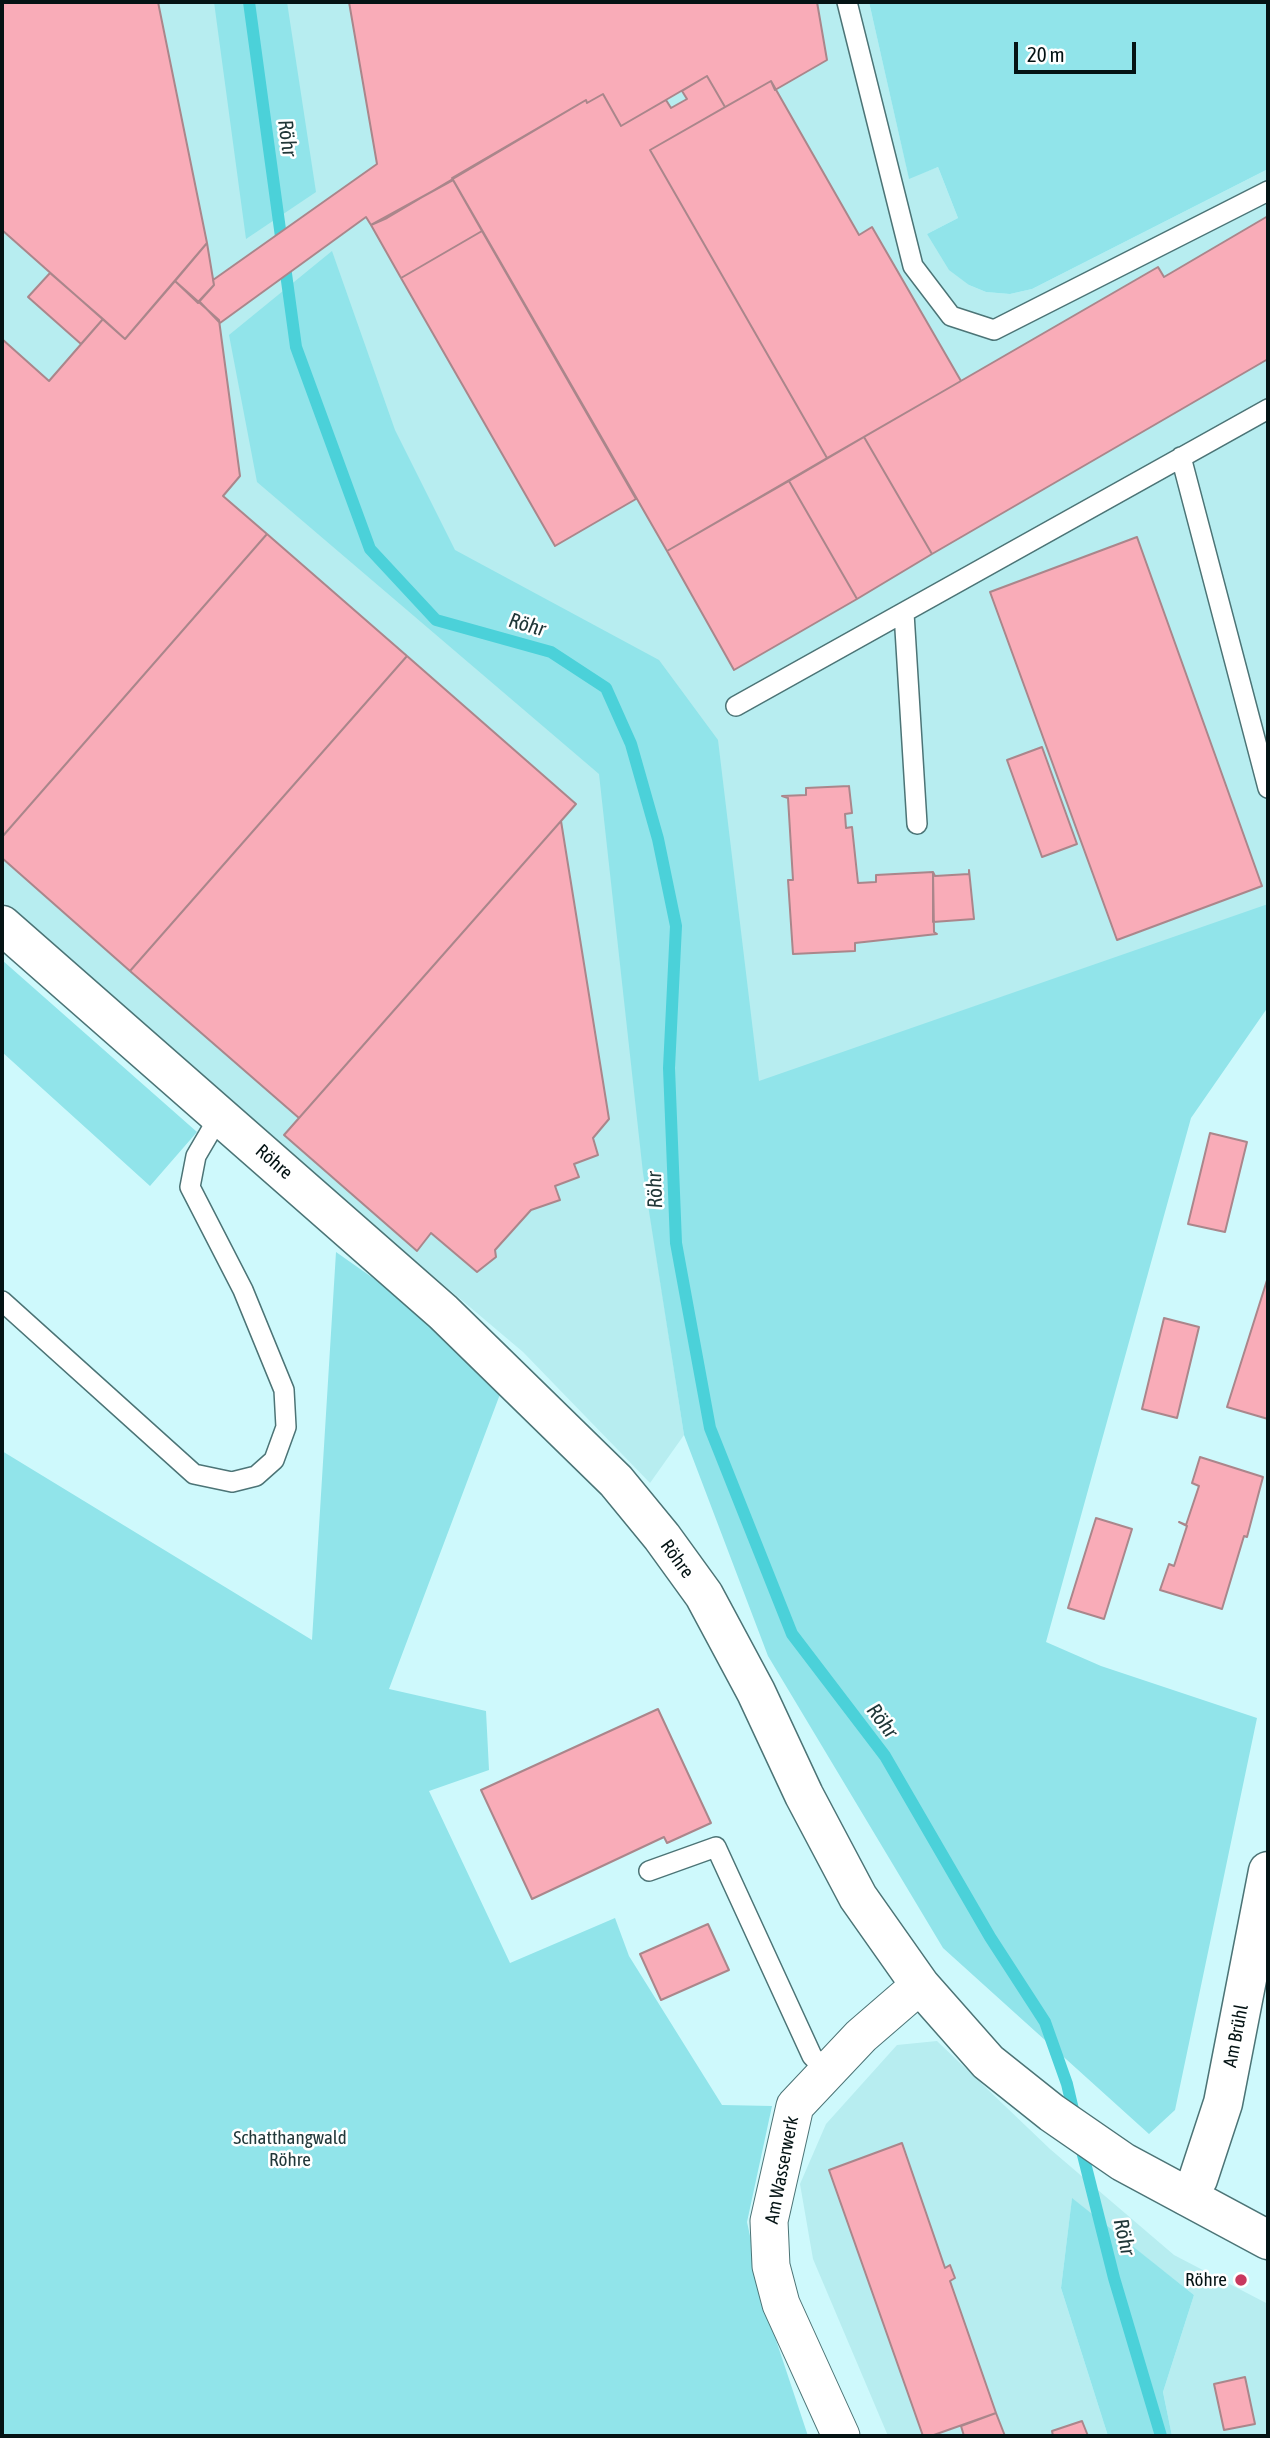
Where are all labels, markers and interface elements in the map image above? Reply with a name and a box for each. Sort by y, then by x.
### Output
scale bar [1018,28,1140,72]
text: 20 m [1027,42,1065,66]
water label: Röhr [272,118,302,158]
water label: Röhr [506,608,548,642]
street label: Röhre [251,1140,297,1184]
water label: Röhr [642,1171,668,1209]
street label: Röhre [655,1535,699,1583]
water label: Röhr [861,1699,903,1743]
street label: Am Brühl [1219,2003,1253,2069]
street label: Am Wasserwerk [760,2114,804,2226]
park label: Schatthangwald Röhre [233,2127,347,2171]
water label: Röhr [1108,2216,1140,2258]
place label: Röhre [1185,2269,1227,2291]
marker: Röhre [1233,2272,1249,2288]

